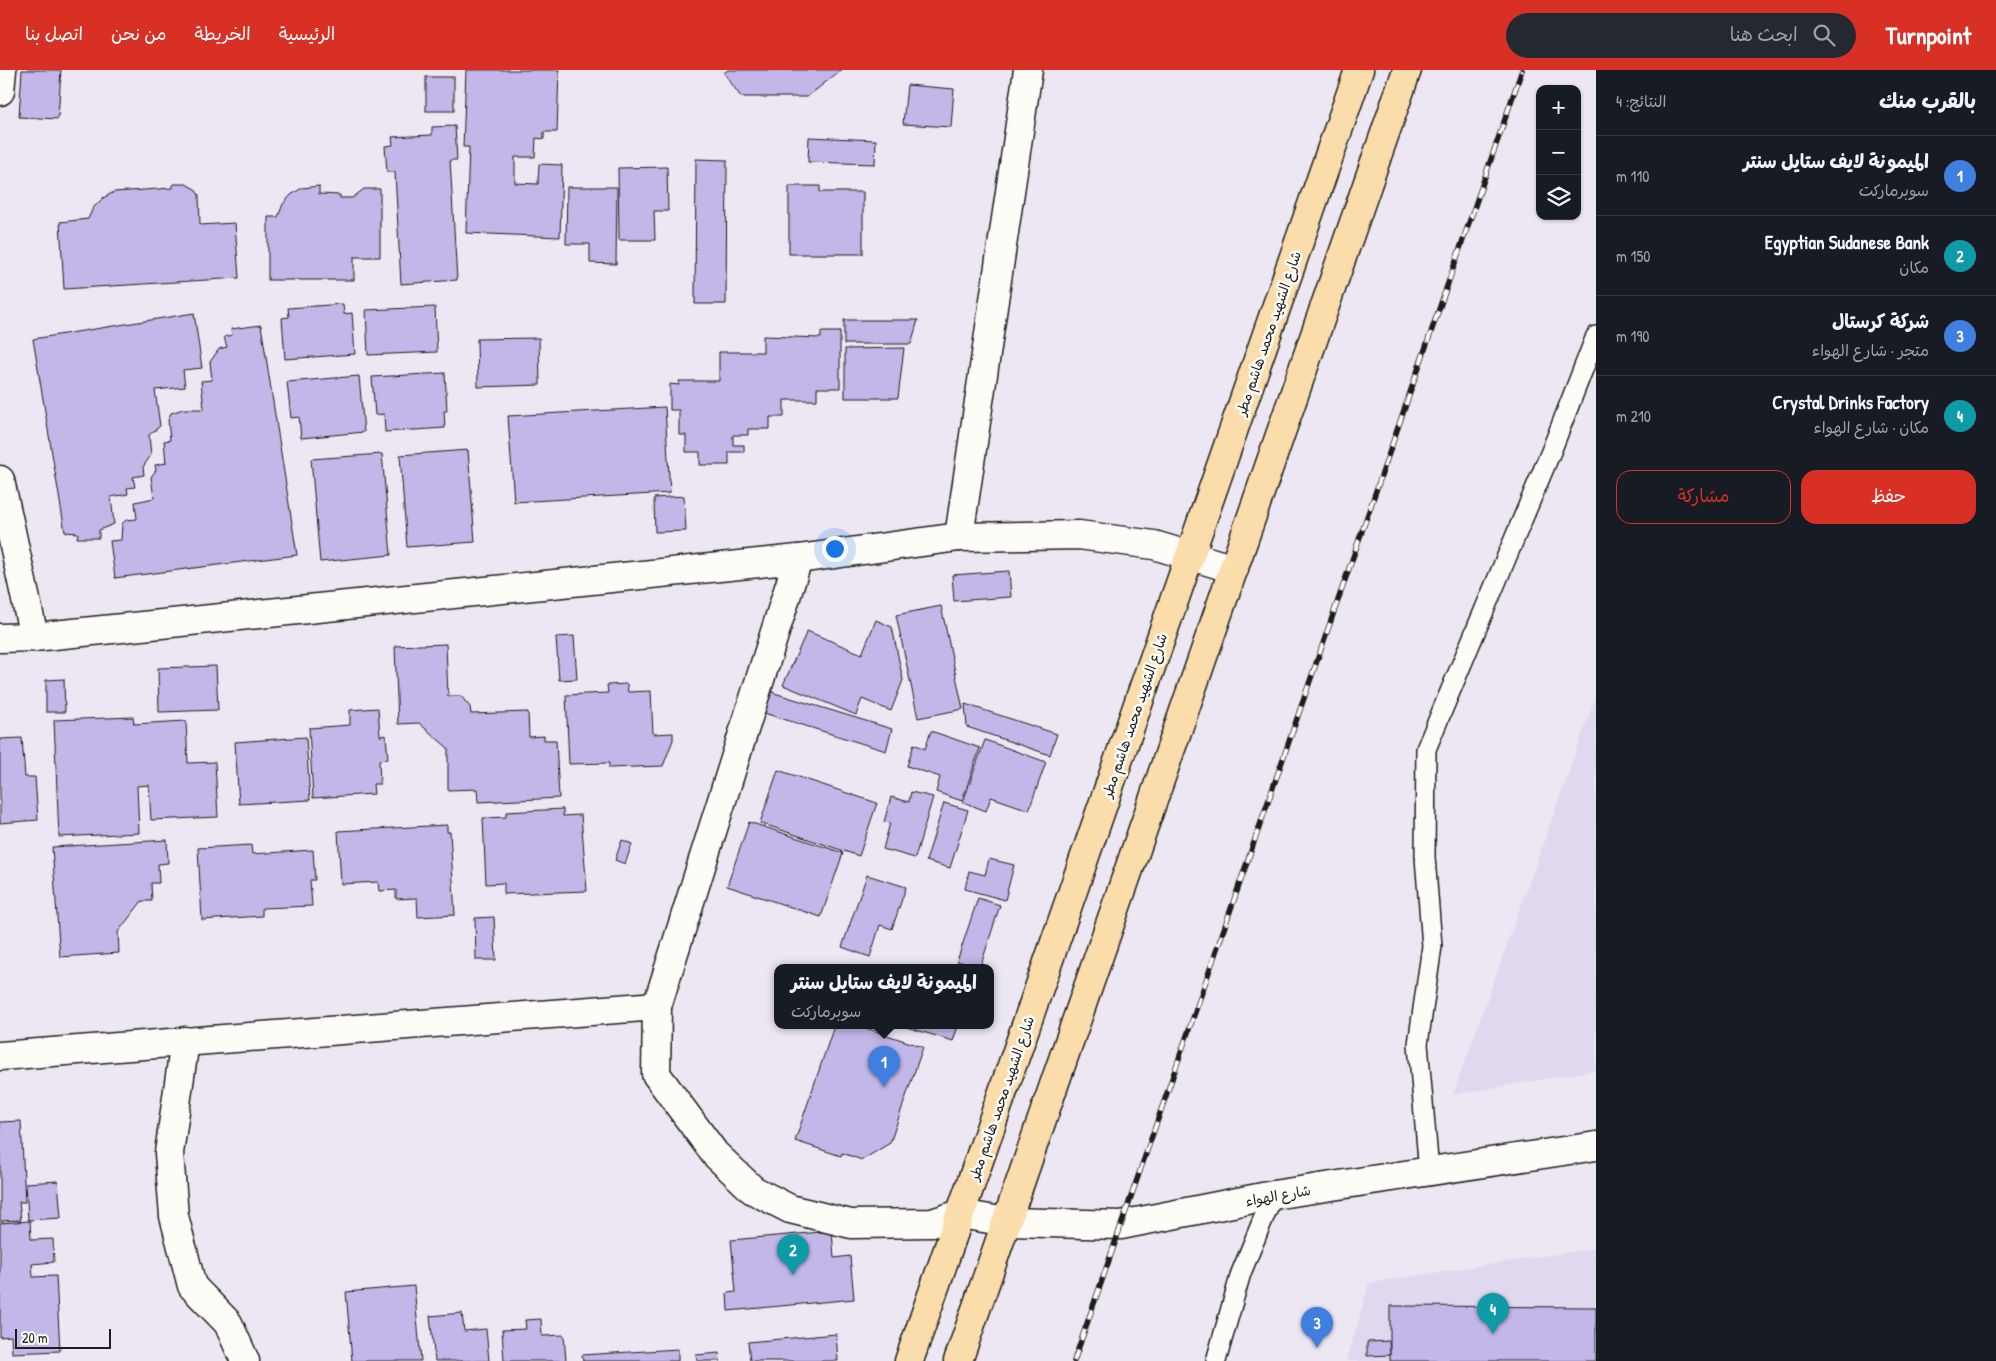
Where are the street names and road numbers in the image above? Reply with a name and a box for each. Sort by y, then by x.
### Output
street label: شارع الشهيد محمد هاشم مطر [1231,248,1307,419]
street label: شارع الشهيد محمد هاشم مطر [1097,630,1173,801]
street label: شارع الشهيد محمد هاشم مطر [964,1013,1040,1184]
street label: شارع الهواء [1244,1180,1312,1211]

